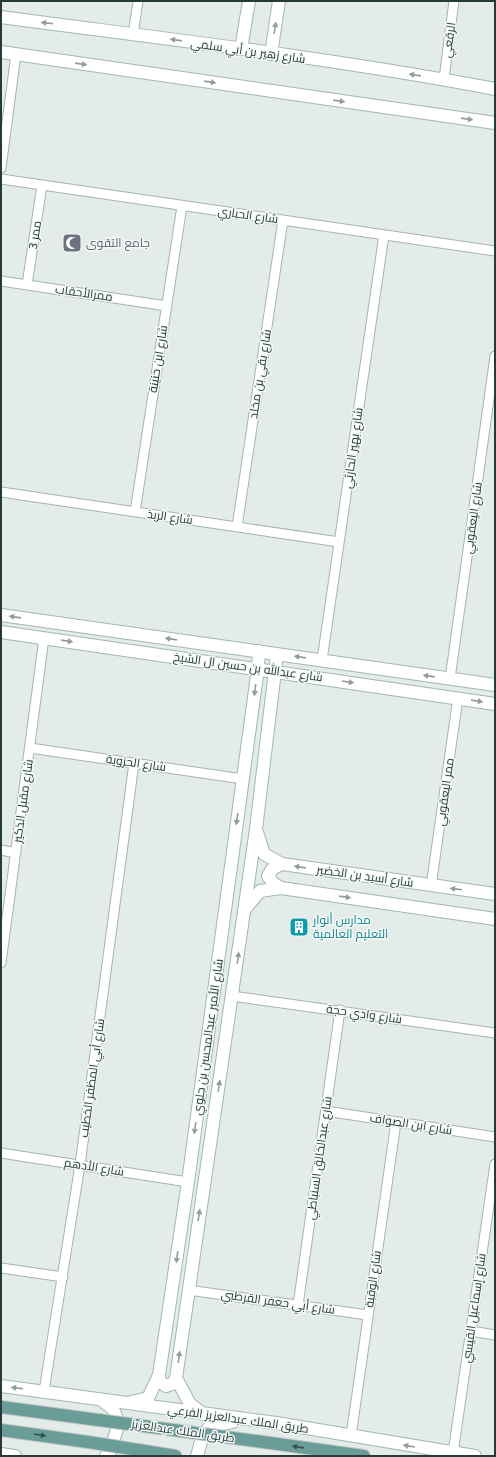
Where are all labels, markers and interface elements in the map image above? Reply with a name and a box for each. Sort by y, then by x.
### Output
one-way arrow [41,20,53,26]
one-way arrow [272,21,278,34]
street label: الرقعي [440,21,461,59]
street label: شارع زهير بن أبي سلمي [189,35,307,69]
one-way arrow [170,37,182,43]
one-way arrow [75,61,87,67]
one-way arrow [409,72,421,78]
one-way arrow [204,79,216,85]
one-way arrow [332,98,345,104]
one-way arrow [461,116,473,122]
street label: شارع الحباري [216,204,279,229]
street label: ممر 3 [26,220,44,250]
mosque icon: جامع التقوى [61,232,83,254]
place label: جامع التقوى [86,236,150,251]
street label: ممرالأحقاب [54,282,114,304]
street label: شارع ابن حنينة [146,324,171,394]
street label: شارع بقي بن مخلد [246,328,277,420]
street label: شارع بهير الحارثي [340,407,369,490]
street label: شارع اليعقوبي [461,481,488,555]
street label: شارع الربذ [146,507,194,528]
one-way arrow [9,614,21,620]
one-way arrow [165,636,177,642]
one-way arrow [61,638,73,644]
street label: شارع عبدالله بن حسين ال الشيخ [172,649,324,685]
one-way arrow [294,654,306,660]
one-way arrow [423,673,435,679]
one-way arrow [342,679,355,685]
one-way arrow [252,684,258,696]
one-way arrow [471,698,483,704]
street label: شارع الحزوية [105,752,167,775]
street label: ممر اليعقوبي [433,757,460,827]
street label: شارع مقبل الذكير [10,758,37,845]
one-way arrow [234,813,240,825]
street label: شارع أسيد بن الخضير [314,861,415,891]
one-way arrow [294,864,306,870]
one-way arrow [450,886,462,892]
one-way arrow [339,894,351,900]
place label: مدارس أنوار التعليم العالمية [312,912,388,942]
building icon: مدارس أنوار التعليم العالمية [288,916,310,938]
one-way arrow [235,952,241,964]
street label: شارع الأمير عبدالمحسن بن جلوي [190,958,229,1117]
street label: شارع وادي حجة [325,1002,403,1029]
street label: شارع أبي المظفر الخطيب [76,1017,110,1139]
one-way arrow [216,1080,222,1092]
street label: شارع عبدالخالق السنباطي [303,1095,338,1221]
street label: شارع ابن الصواف [369,1111,453,1138]
one-way arrow [192,1122,198,1134]
street label: شارع الأدهم [63,1155,125,1180]
one-way arrow [196,1209,202,1221]
street label: شارع الوقبة [362,1250,385,1309]
one-way arrow [174,1251,180,1263]
street label: شارع إسماعيل القيسي [459,1252,492,1364]
street label: شارع أبي جعفر القرطبي [220,1286,336,1320]
one-way arrow [176,1351,182,1363]
one-way arrow [11,1385,23,1391]
street label: طريق الملك عبدالعزيز الفرعي [166,1402,310,1436]
street label: طريق الملك عبدالعزيز [130,1417,236,1445]
one-way arrow [34,1432,46,1438]
one-way arrow [403,1443,415,1449]
one-way arrow [292,1444,304,1450]

